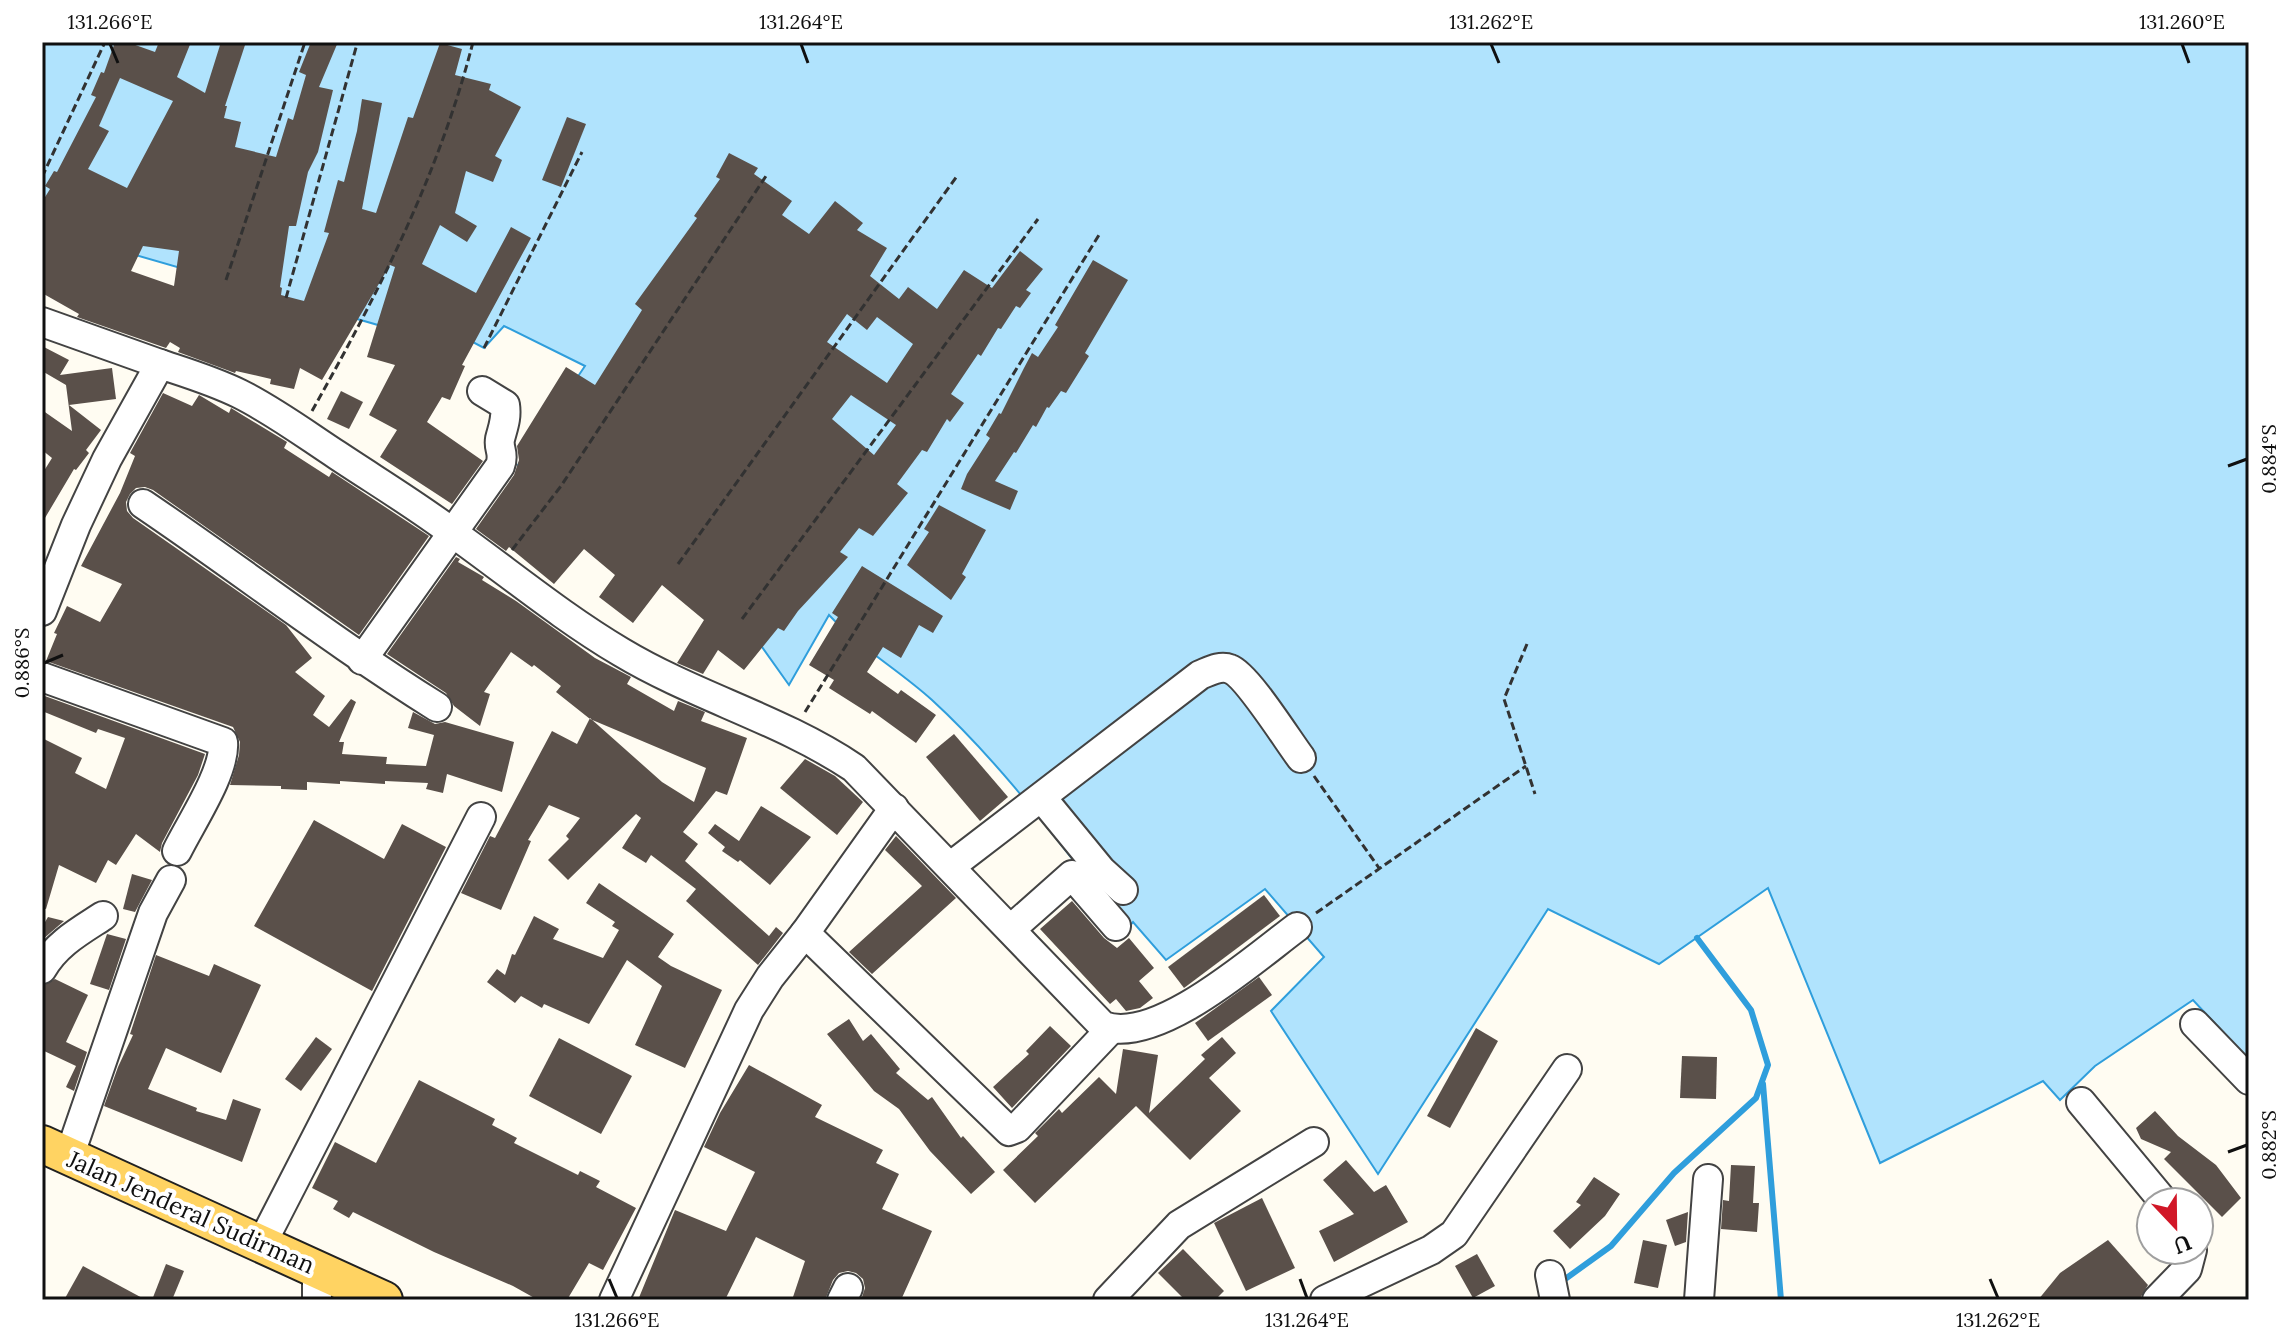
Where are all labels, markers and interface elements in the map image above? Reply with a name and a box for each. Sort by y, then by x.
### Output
text: 131.266°E [67,9,153,34]
text: 131.264°E [759,9,843,34]
text: 131.262°E [1449,9,1533,34]
text: 131.260°E [2139,9,2225,34]
text: 0.884°S [2256,424,2281,494]
text: 0.886°S [9,628,34,698]
text: 0.882°S [2256,1110,2281,1180]
street label: Jalan Jenderal Sudirman [62,1143,319,1281]
north arrow [2135,1186,2215,1266]
text: U [2169,1228,2195,1261]
text: 131.266°E [574,1307,660,1332]
text: 131.264°E [1265,1307,1349,1332]
text: 131.262°E [1956,1307,2040,1332]

